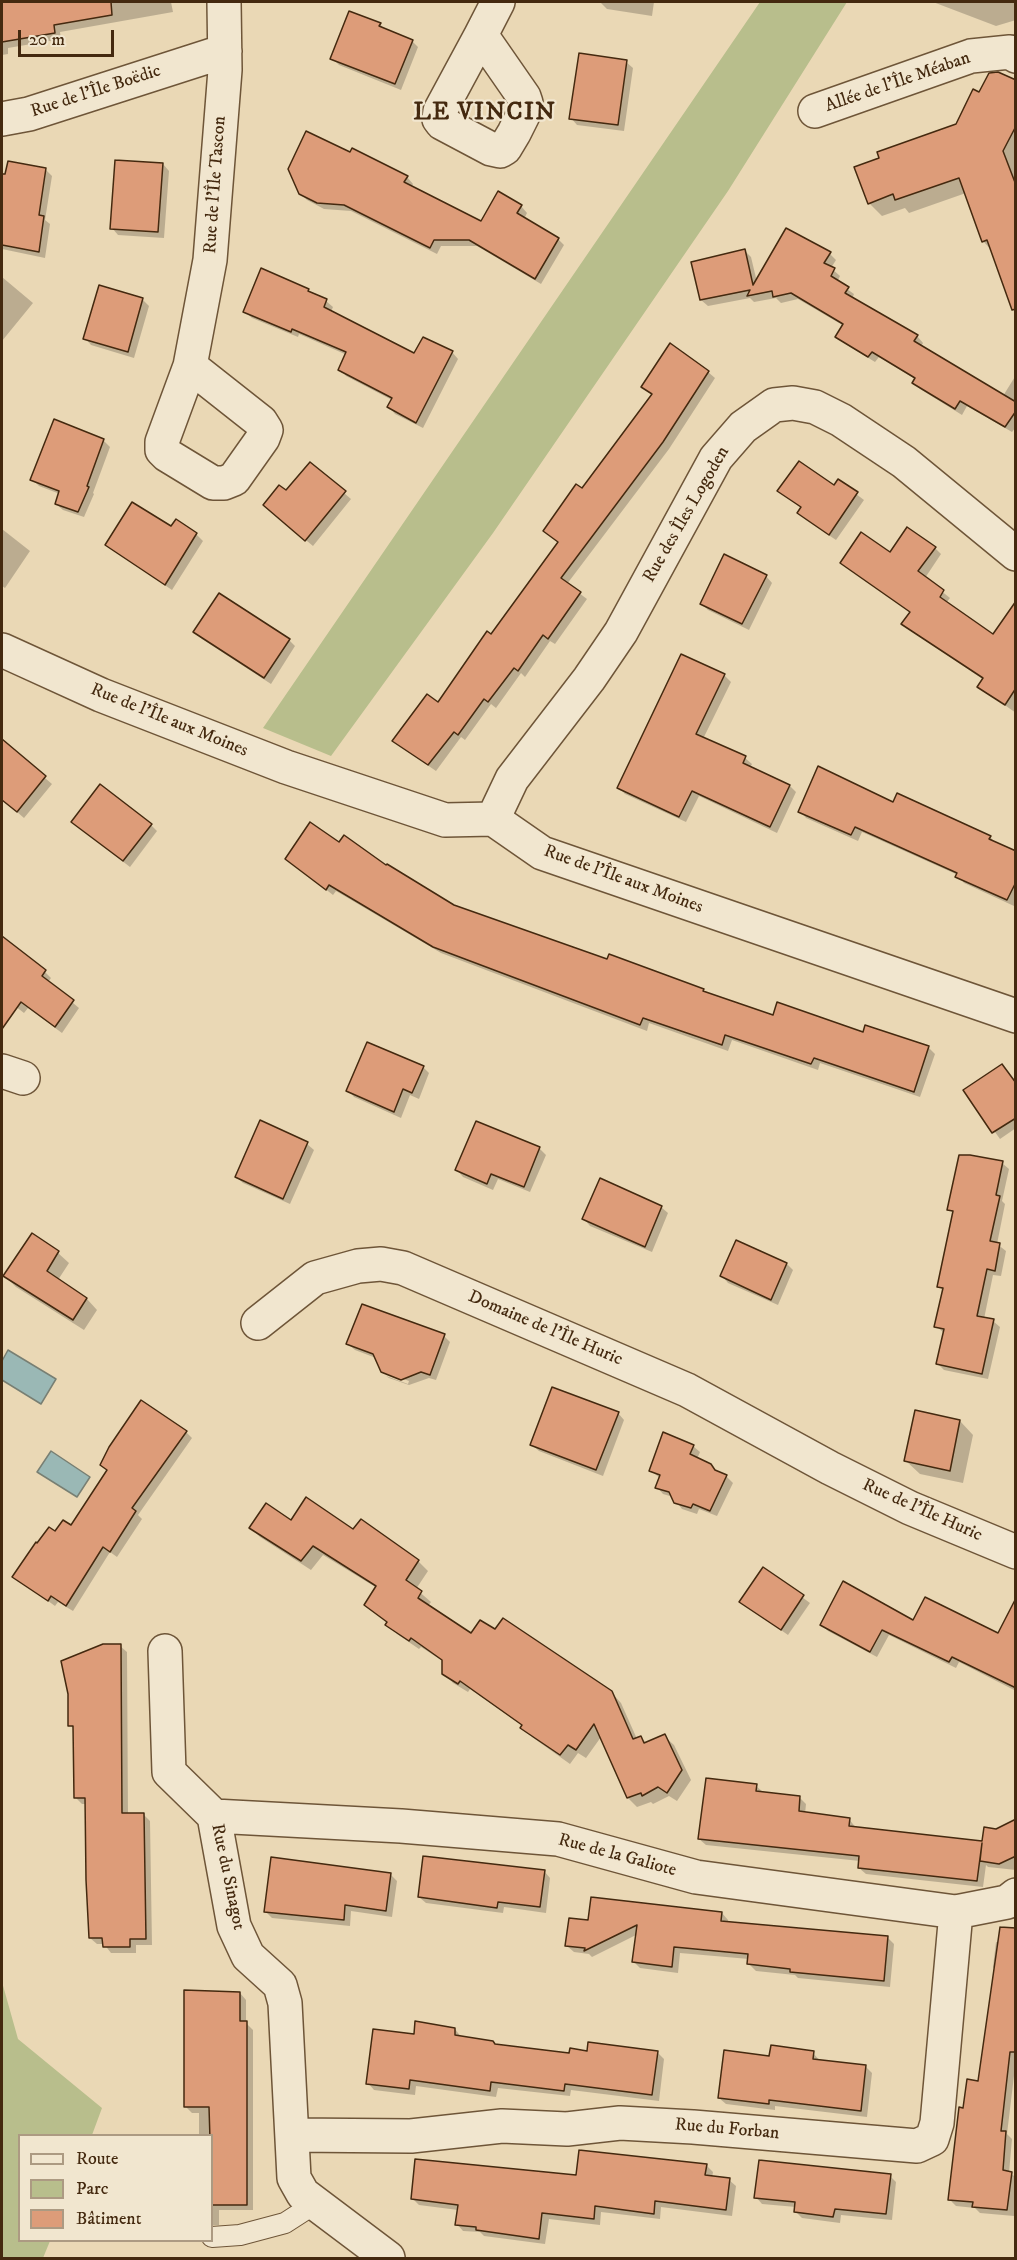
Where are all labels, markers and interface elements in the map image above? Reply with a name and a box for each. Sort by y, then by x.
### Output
scale bar [21,18,117,56]
text: 20 m [29,29,65,51]
street label: Allée de l'Île Méaban [823,48,973,118]
street label: Rue de l'Île Boëdic [28,61,164,123]
district label: LE VINCIN [413,100,557,128]
street label: Rue de l'Île Tascon [200,115,232,255]
street label: Rue des Îles Logoden [639,443,735,587]
street label: Rue de l'Île aux Moines [87,680,251,762]
street label: Rue de l'Île aux Moines [540,841,706,919]
street label: Domaine de l'Île Huric [465,1287,625,1371]
street label: Rue de l'Île Huric [859,1475,985,1547]
street label: Rue du Sinagot [205,1822,249,1932]
street label: Rue de la Galiote [556,1830,678,1882]
street label: Rue du Forban [674,2115,780,2145]
legend [18,2134,213,2242]
text: Route [76,2148,119,2170]
text: Parc [76,2178,108,2200]
text: Bâtiment [76,2208,141,2230]

